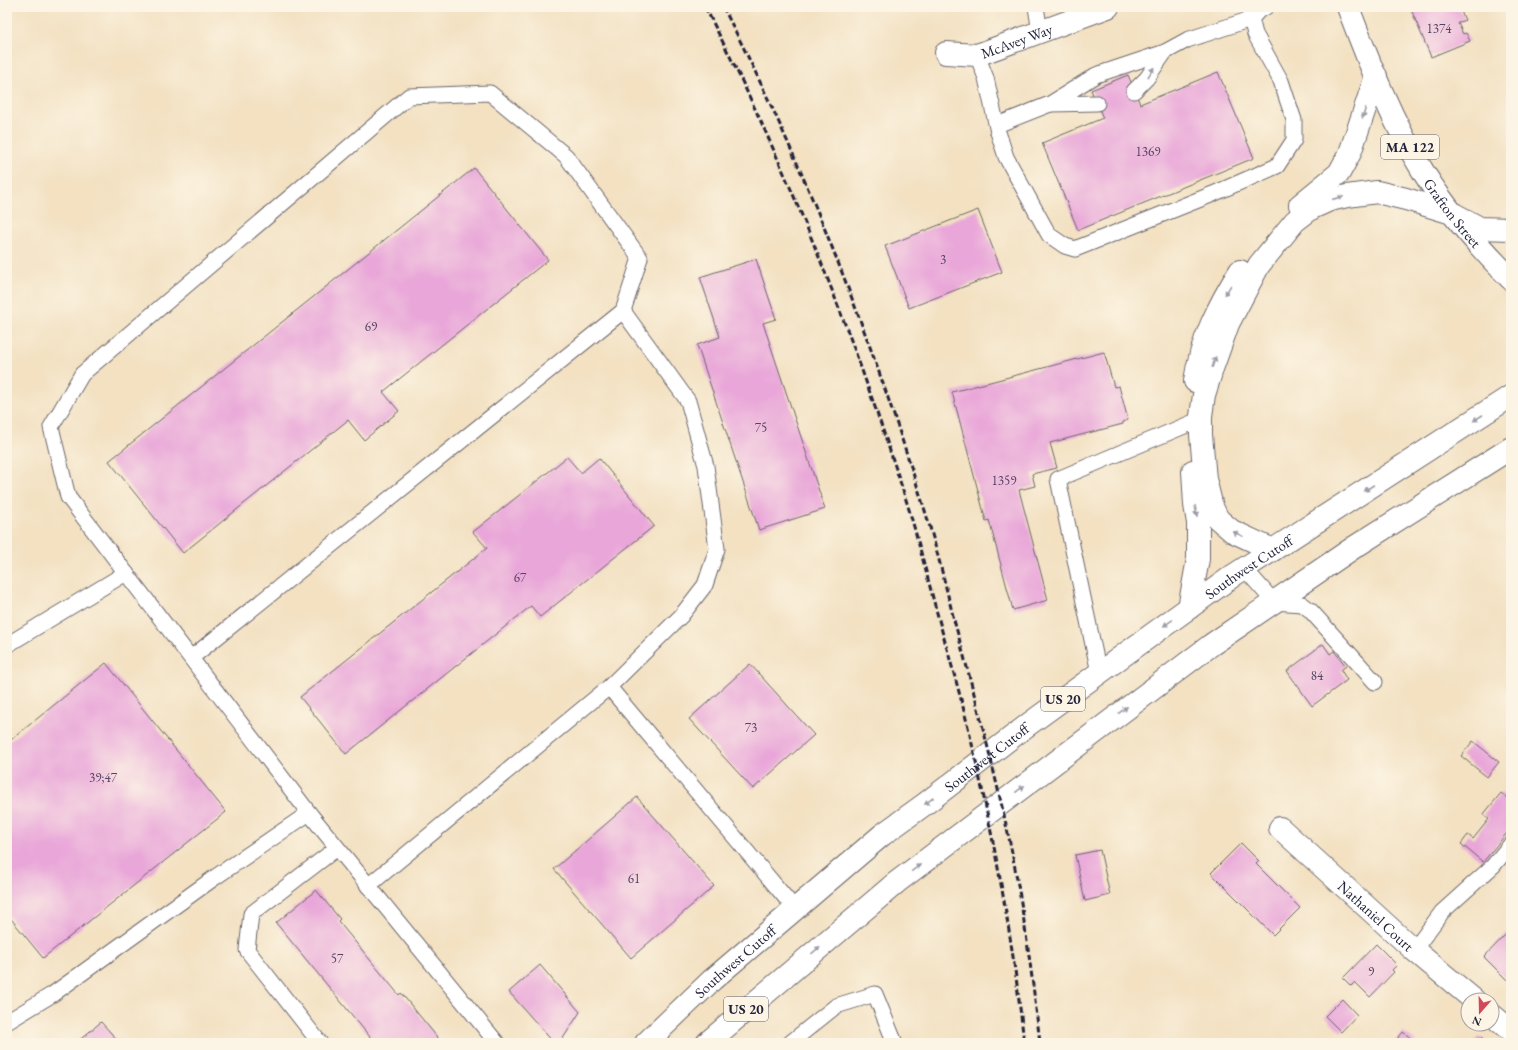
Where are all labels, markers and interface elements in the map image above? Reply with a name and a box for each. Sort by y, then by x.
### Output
street label: McAvey Way [978,19,1055,62]
house number: 1374 [1427,20,1452,37]
one-way arrow [1147,67,1155,77]
one-way arrow [1361,107,1367,119]
road number: MA 122 [1381,135,1439,159]
house number: 1369 [1136,143,1161,160]
street label: Grafton Street [1420,174,1486,252]
one-way arrow [1333,195,1345,201]
house number: 3 [940,251,946,268]
one-way arrow [1225,284,1232,296]
house number: 69 [365,318,378,335]
one-way arrow [1211,356,1217,368]
one-way arrow [1472,414,1484,421]
house number: 75 [755,419,767,436]
house number: 1359 [992,472,1017,489]
one-way arrow [1364,485,1375,492]
one-way arrow [1193,505,1199,517]
street label: Southwest Cutoff [1201,529,1298,603]
one-way arrow [1232,531,1244,537]
house number: 67 [514,569,527,586]
one-way arrow [1163,619,1173,627]
house number: 84 [1311,667,1324,684]
road number: US 20 [1041,687,1085,711]
one-way arrow [1118,706,1129,714]
street label: Southwest Cutoff [940,717,1034,796]
house number: 73 [745,719,757,736]
house number: 39;47 [89,769,118,786]
one-way arrow [1014,785,1025,793]
one-way arrow [924,796,935,805]
one-way arrow [911,863,922,872]
house number: 61 [628,870,640,887]
street label: Nathaniel Court [1334,876,1418,955]
street label: Southwest Cutoff [690,919,781,1002]
one-way arrow [810,945,821,954]
house number: 57 [331,950,344,967]
house number: 9 [1368,963,1375,980]
north arrow [1460,992,1500,1032]
road number: US 20 [724,997,768,1021]
text: N [1470,1013,1483,1029]

